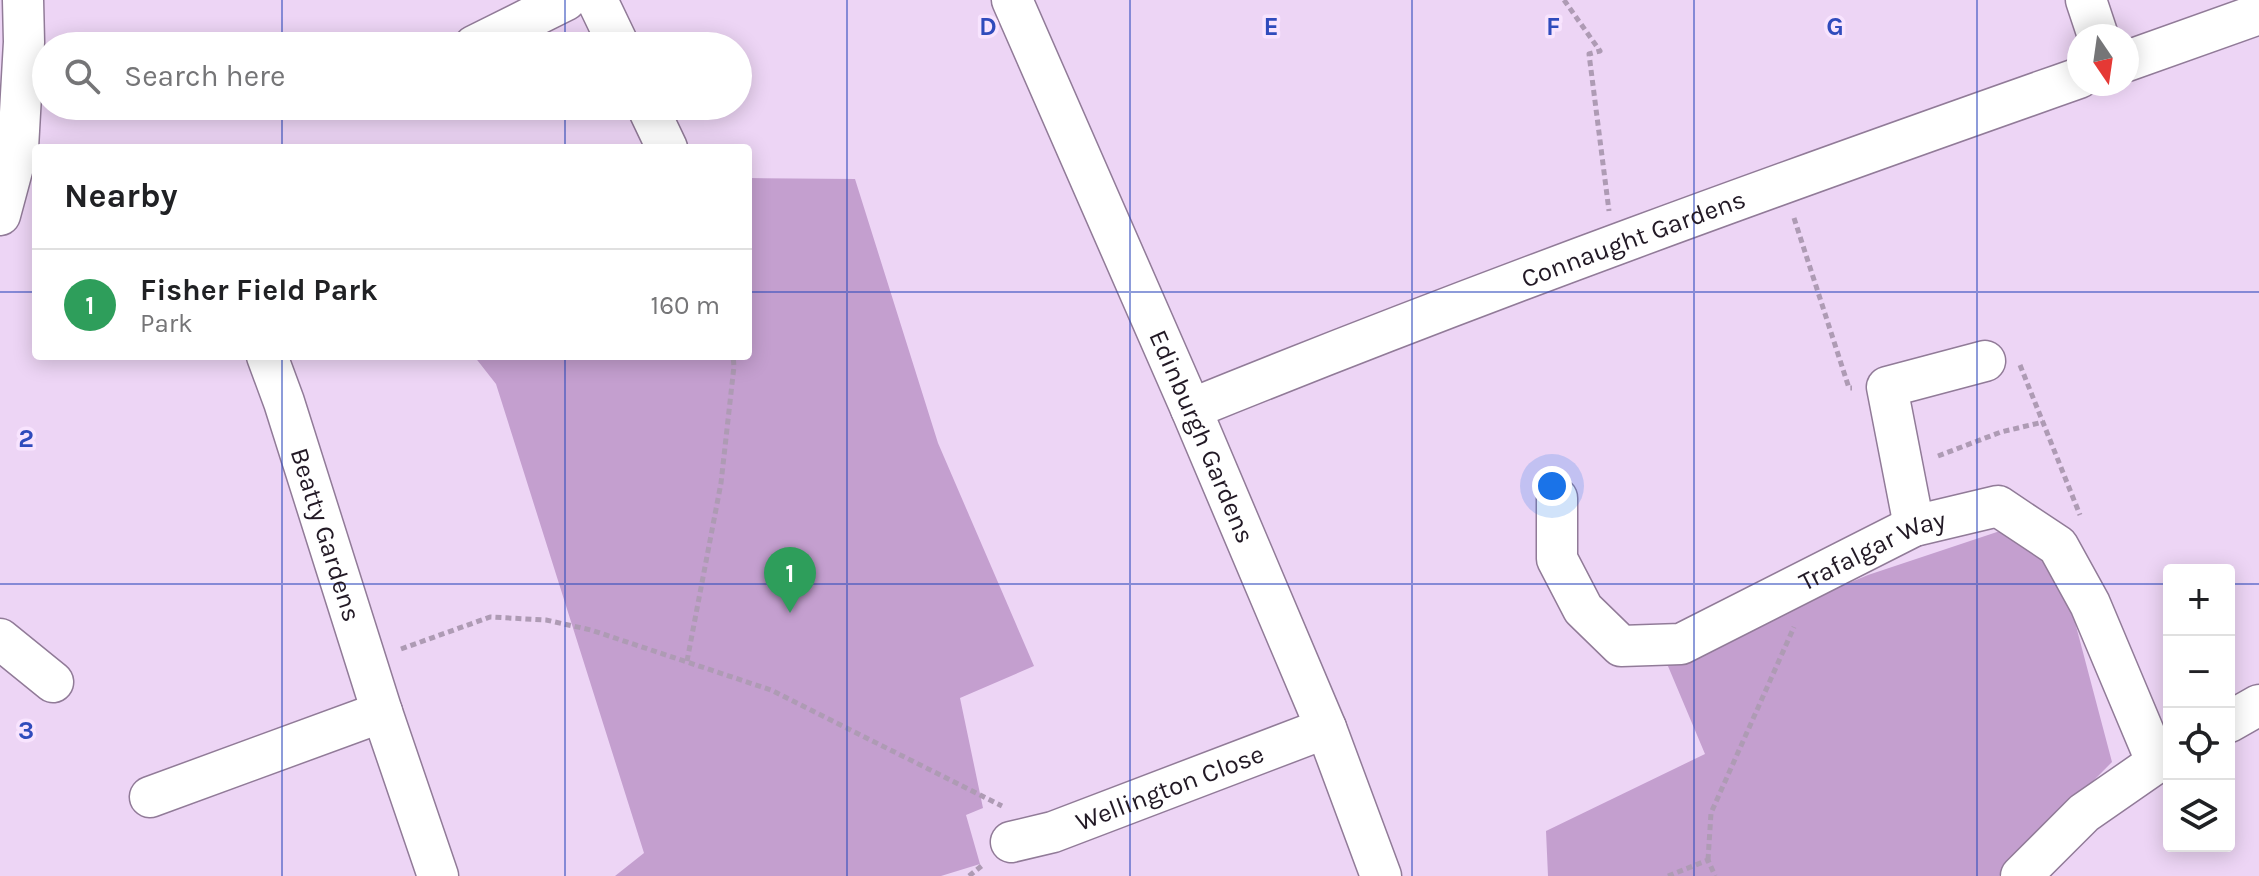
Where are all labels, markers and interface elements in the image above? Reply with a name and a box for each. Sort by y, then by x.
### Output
text: D [979,11,997,42]
text: E [1263,11,1279,42]
text: F [1546,11,1560,42]
text: G [1826,11,1844,42]
north arrow [2067,24,2139,96]
search box [32,32,752,120]
icon: search [60,54,104,98]
text: Search here [124,58,285,94]
text: Nearby [64,176,178,216]
street label: Connaught Gardens [1517,183,1750,294]
text: Fisher Field Park [140,272,378,308]
text: 1 [85,290,95,321]
text: 160 m [651,290,720,321]
text: Park [140,308,193,339]
street label: Edinburgh Gardens [1143,325,1261,548]
text: 2 [18,423,34,454]
street label: Beatty Gardens [284,444,368,625]
your location [1532,466,1572,506]
street label: Trafalgar Way [1794,504,1949,597]
pin: 1 [764,547,816,613]
map controls [2163,564,2235,852]
button: + [2163,564,2235,636]
button: − [2163,636,2235,708]
button: locate [2163,708,2235,780]
text: 3 [18,715,34,746]
street label: Wellington Close [1071,738,1268,837]
button: layers [2163,780,2235,852]

